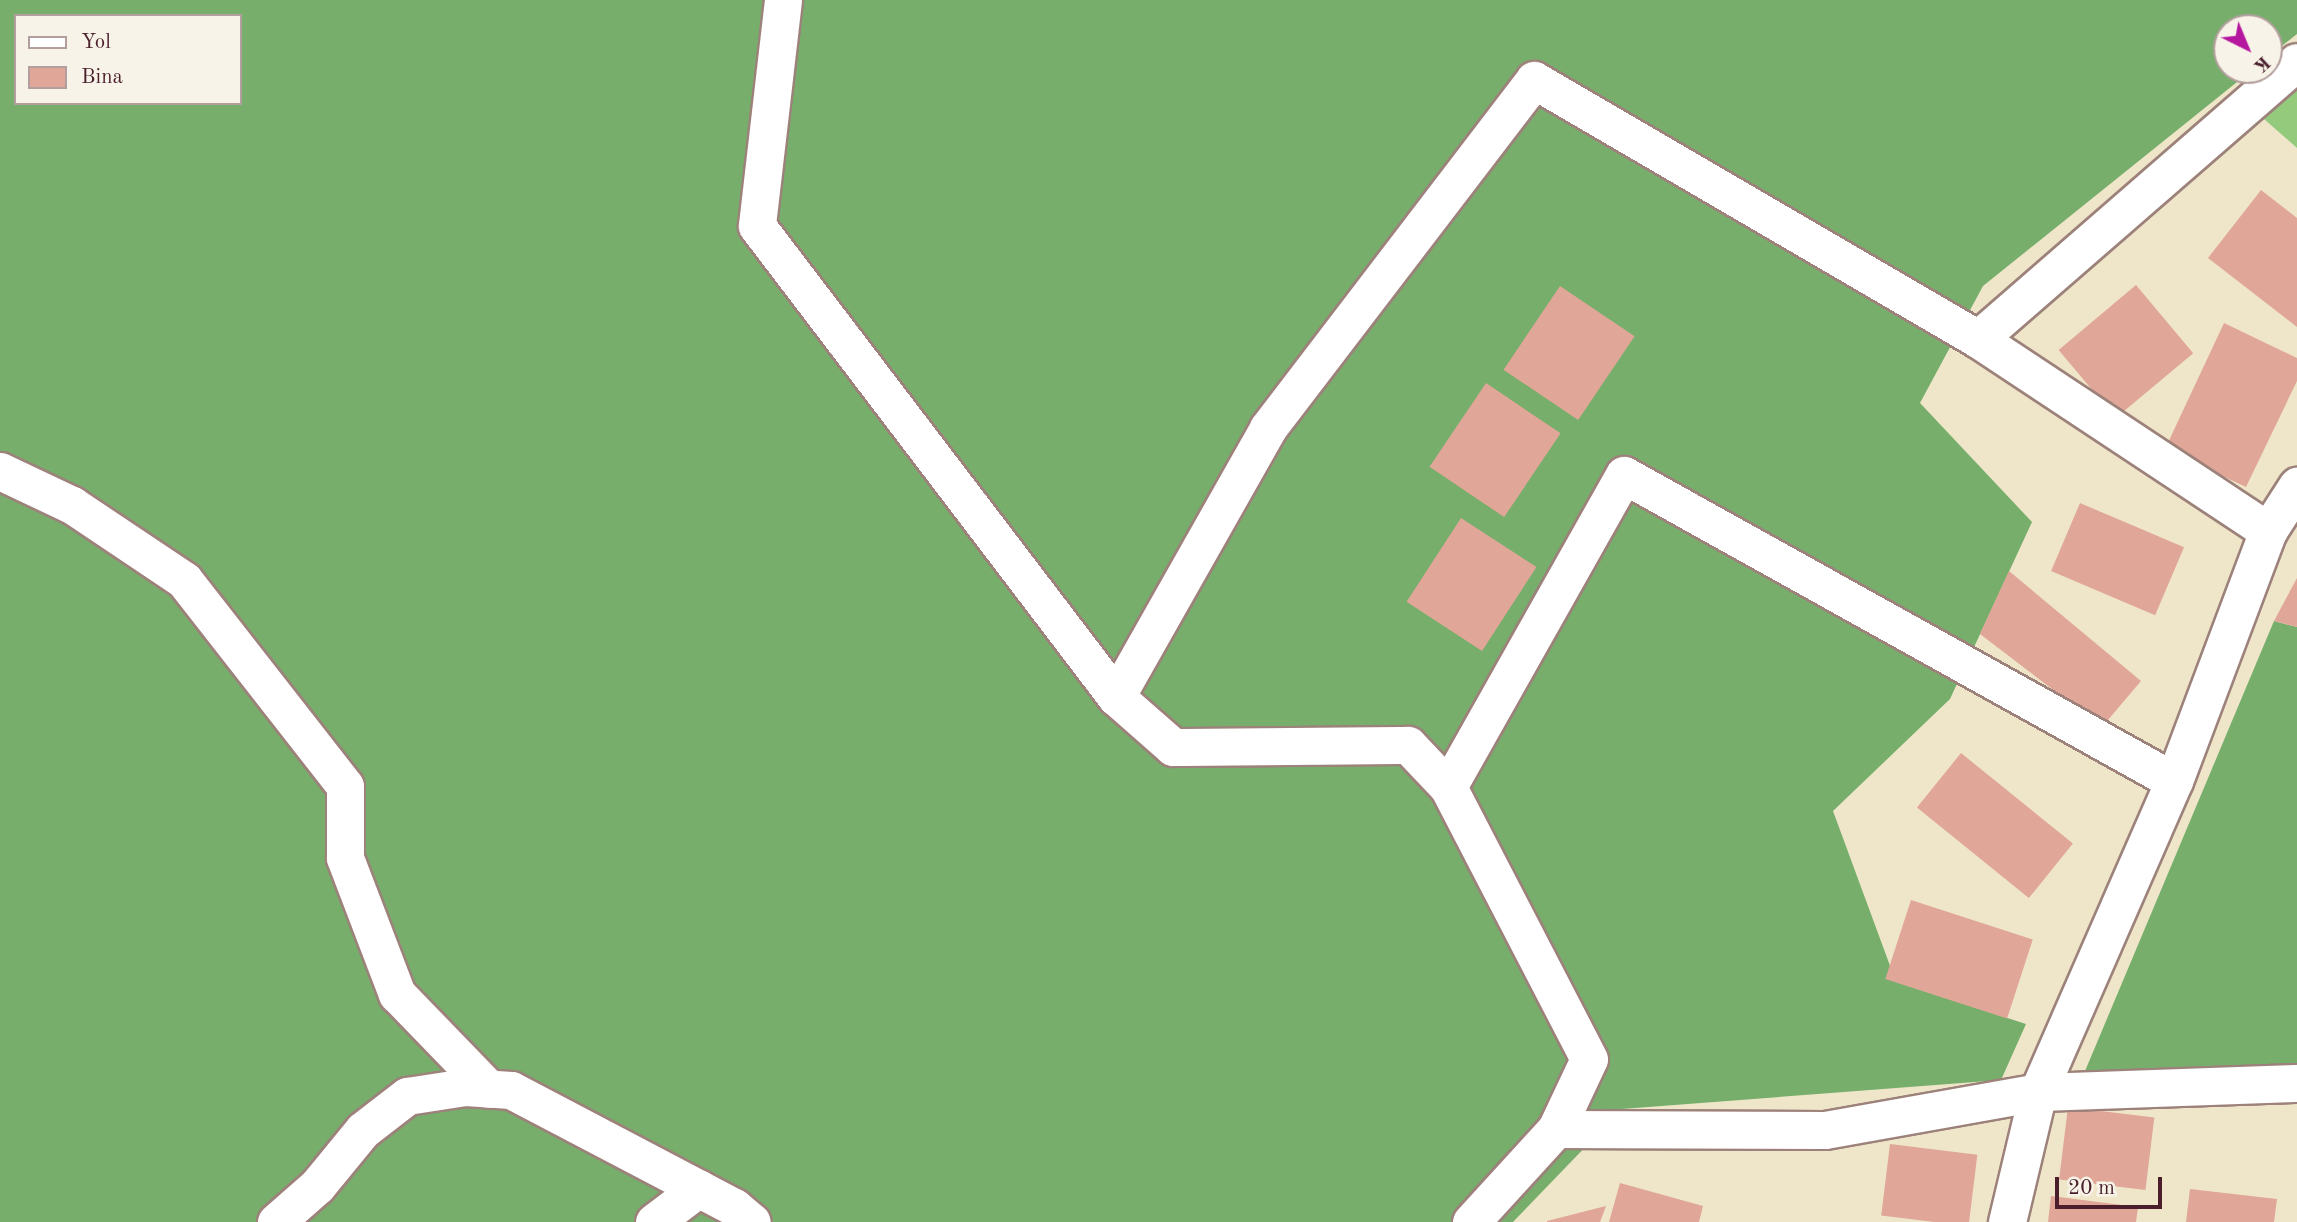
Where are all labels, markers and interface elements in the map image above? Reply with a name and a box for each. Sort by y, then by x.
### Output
legend [14,14,242,105]
north arrow [2213,14,2283,84]
text: Yol [81,32,111,53]
text: K [2249,51,2273,75]
text: Bina [81,67,123,88]
scale bar [2059,1162,2166,1206]
text: 20 m [2068,1178,2115,1199]

